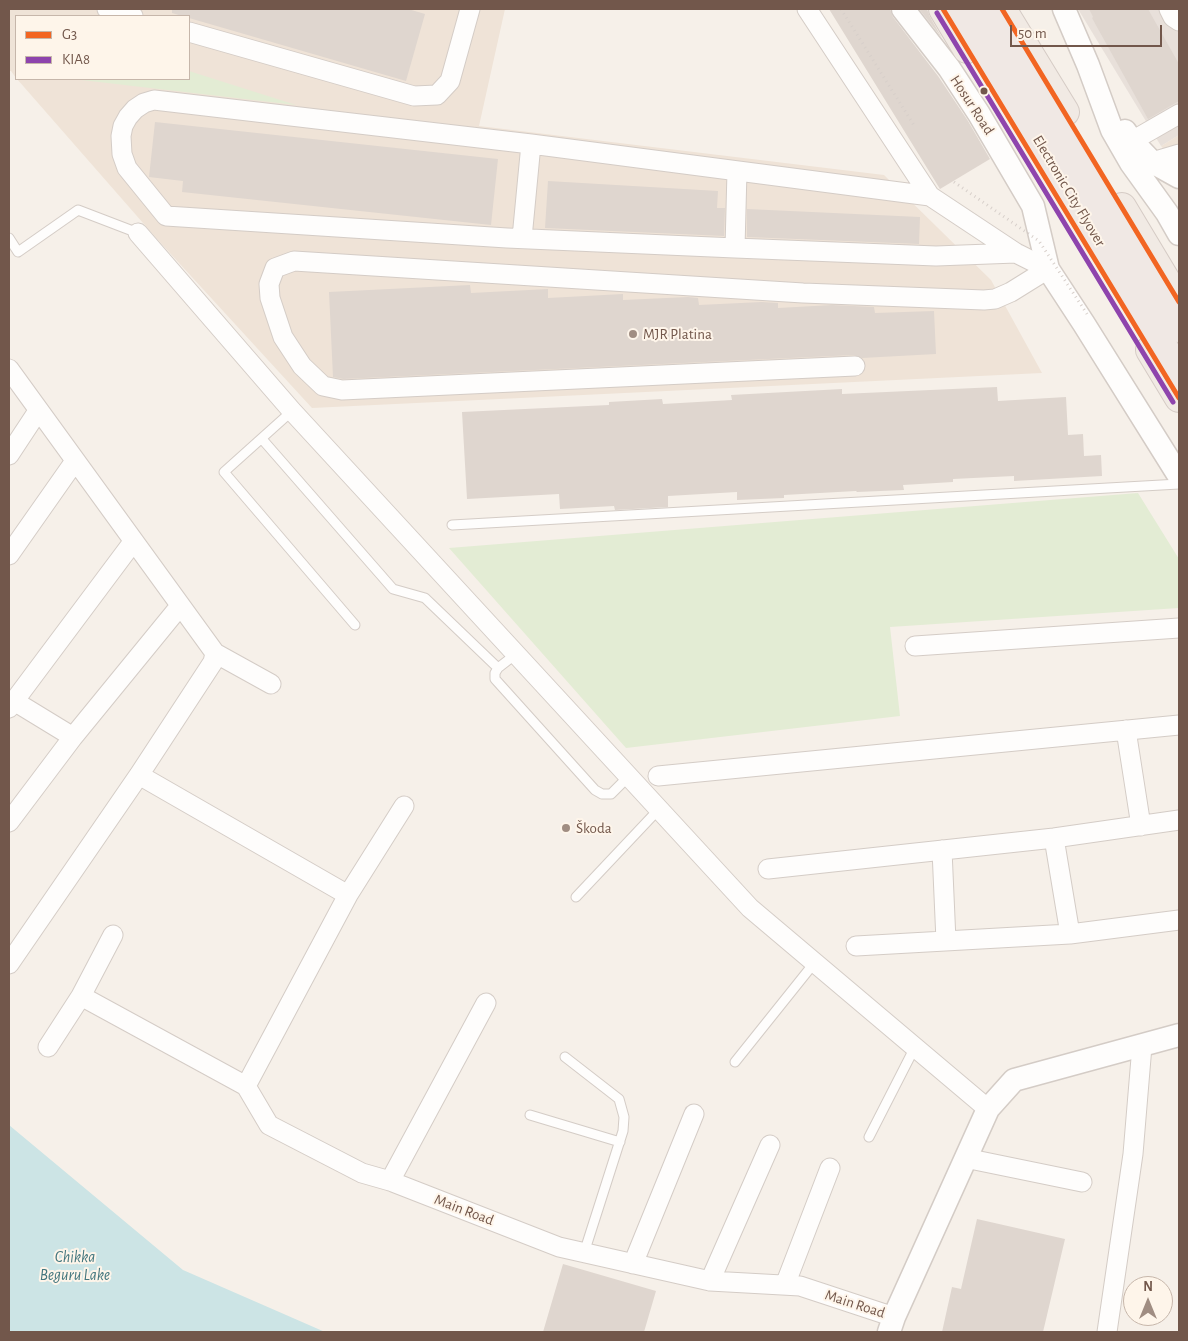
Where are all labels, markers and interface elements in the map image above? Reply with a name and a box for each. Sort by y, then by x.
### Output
legend [15,15,190,80]
scale bar [1013,15,1166,47]
text: 50 m [1018,26,1047,41]
text: G3 [62,27,77,42]
text: KIA8 [62,52,90,67]
street label: Hosur Road [946,72,998,138]
unlabelled marker [979,86,989,96]
street label: Electronic City Flyover [1029,132,1109,250]
place label: MJR Platina [643,325,712,343]
marker: MJR Platina [627,328,639,340]
place label: Škoda [576,819,612,837]
marker: Škoda [560,822,572,834]
street label: Main Road [432,1190,496,1230]
water label: Chikka Beguru Lake [40,1247,110,1285]
north arrow [1123,1276,1173,1326]
text: N [1143,1280,1153,1294]
street label: Main Road [823,1286,887,1322]

